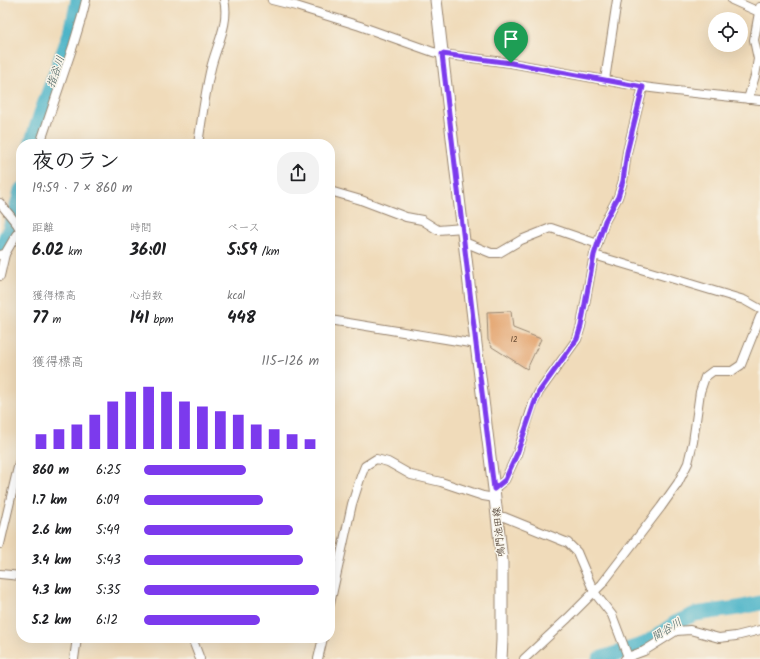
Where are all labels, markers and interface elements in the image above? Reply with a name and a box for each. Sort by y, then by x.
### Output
map controls [708,12,748,52]
button: locate [708,12,748,52]
pin [494,22,528,63]
icon: arrive [500,28,522,50]
water label: 指谷川 [42,53,70,91]
text: 夜のラン [32,145,120,180]
button: share [277,152,319,194]
text: 19:59 · 7 × 860 m [32,178,132,199]
text: 距離 [32,219,54,237]
text: 時間 [130,219,152,237]
text: ペース [227,219,260,237]
text: 6.02 [32,237,64,264]
text: 36:01 [130,237,166,264]
text: 5:59 [227,237,257,264]
text: km [64,243,82,261]
text: /km [257,243,280,261]
text: 獲得標高 [32,287,76,305]
text: 心拍数 [130,287,163,305]
text: kcal [227,287,245,305]
text: 77 [32,305,48,332]
text: 141 [130,305,149,332]
text: 448 [227,305,256,332]
text: m [48,311,61,329]
text: bpm [149,311,173,329]
house number: 12 [510,333,518,346]
text: 115–126 m [262,351,319,372]
text: 獲得標高 [32,352,84,373]
text: 860 m [32,460,69,481]
text: 6:25 [96,460,121,481]
text: 1.7 km [32,490,67,511]
text: 6:09 [96,490,119,511]
street label: 鳴門池田線 [488,506,510,558]
text: 2.6 km [32,520,72,541]
text: 5:49 [96,520,120,541]
text: 3.4 km [32,550,71,571]
text: 5:43 [96,550,121,571]
text: 4.3 km [32,580,71,601]
text: 5:35 [96,580,121,601]
text: 5.2 km [32,610,71,631]
text: 6:12 [96,610,118,631]
water label: 間谷川 [648,614,686,646]

